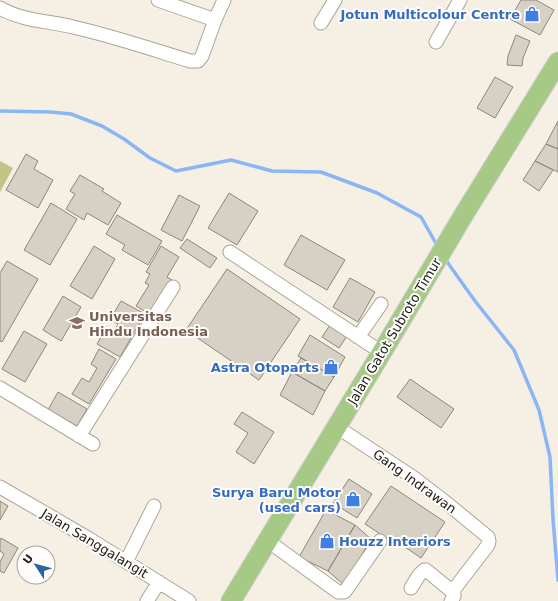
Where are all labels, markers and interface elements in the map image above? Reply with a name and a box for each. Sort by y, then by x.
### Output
shop icon: Jotun Multicolour Centre [523,5,541,23]
place label: Jotun Multicolour Centre [339,7,520,22]
street label: Jalan Gatot Subroto Timur [344,255,445,408]
place label: Universitas Hindu Indonesia [89,309,208,339]
school or university icon: Universitas Hindu Indonesia [68,314,86,332]
shop icon: Astra Otoparts [322,358,340,376]
place label: Astra Otoparts [211,360,319,375]
street label: Gang Indrawan [370,446,459,517]
place label: Surya Baru Motor (used cars) [212,485,342,515]
shop icon: Surya Baru Motor (used cars) [344,490,362,508]
street label: Jalan Sanggalangit [38,505,151,581]
shop icon: Houzz Interiors [318,532,336,550]
place label: Houzz Interiors [339,534,451,549]
north arrow [16,545,56,585]
text: U [20,552,36,567]

